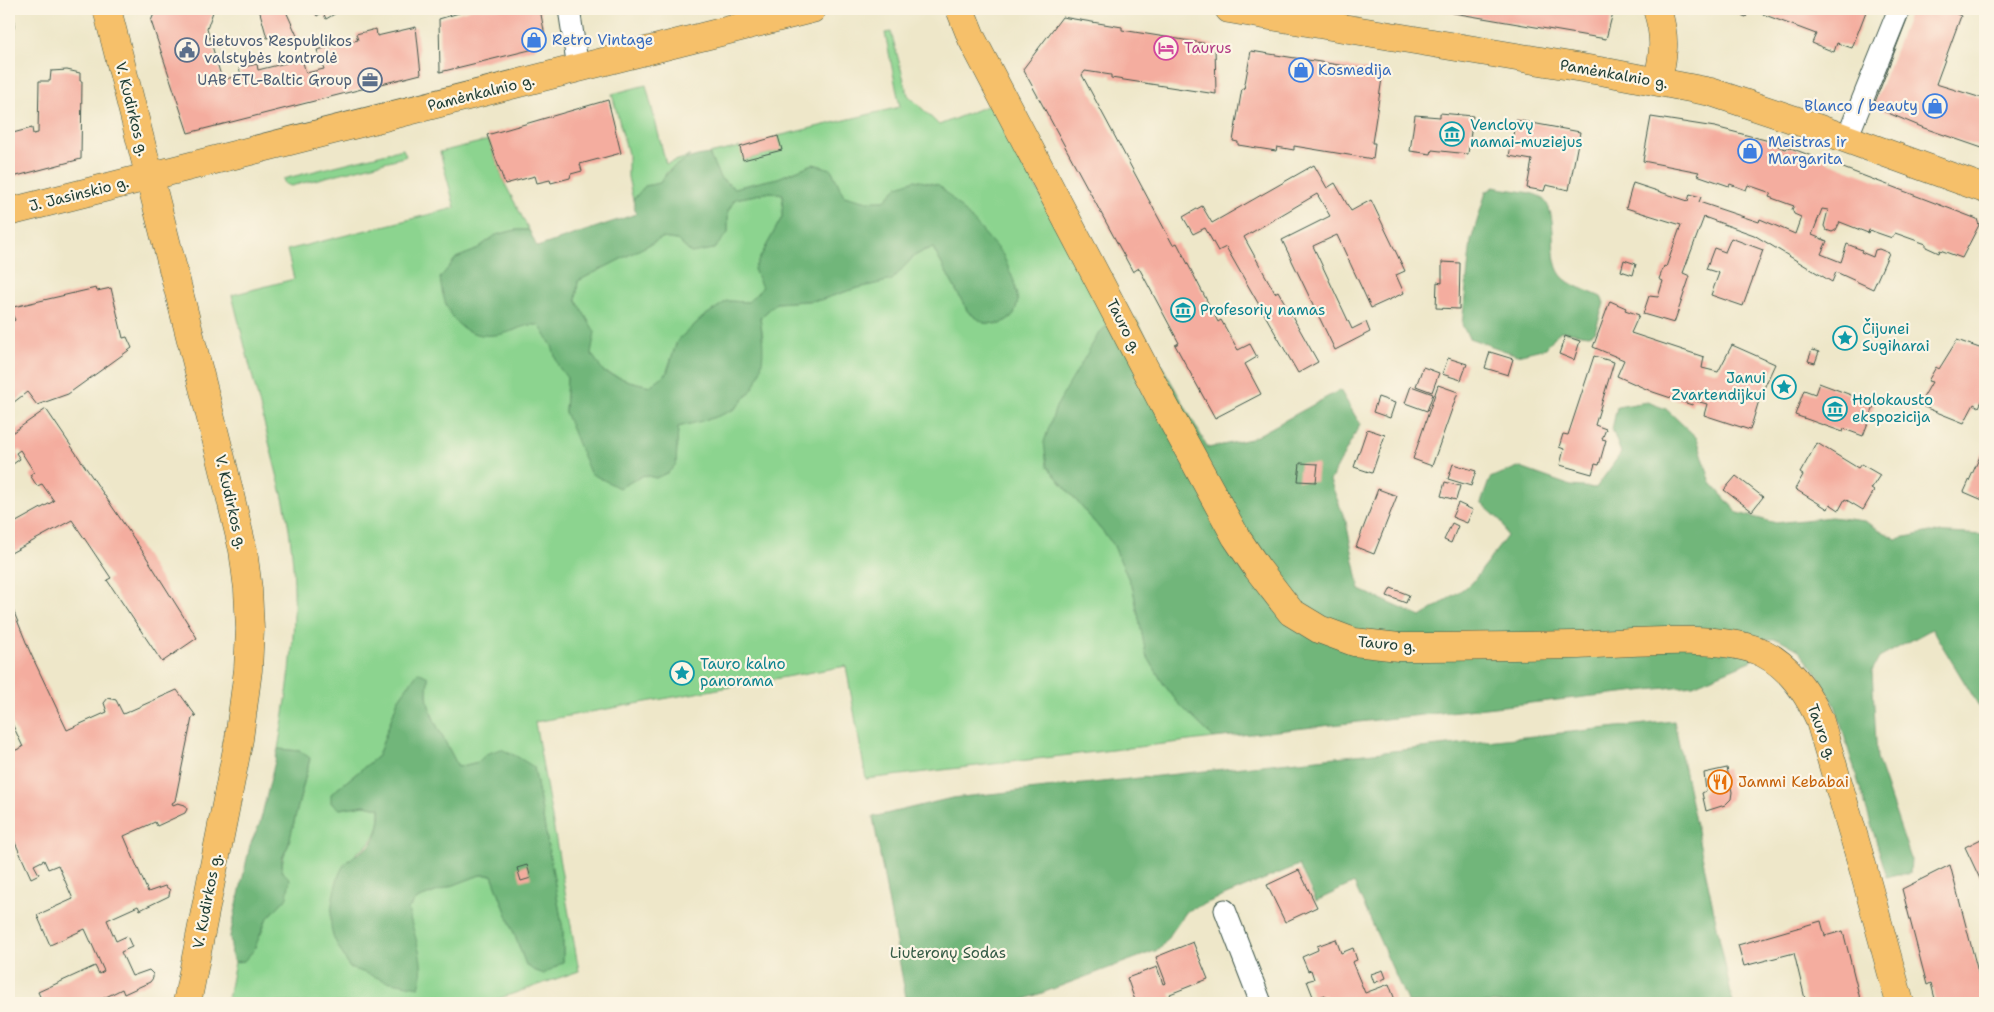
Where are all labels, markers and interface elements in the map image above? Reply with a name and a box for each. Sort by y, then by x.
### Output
shop icon: Retro Vintage [521,27,547,53]
place label: Retro Vintage [552,30,653,50]
place label: Lietuvos Respublikos valstybės kontrolė [204,31,352,68]
hotel icon: Taurus [1153,35,1179,61]
public building icon: Lietuvos Respublikos valstybės kontrolė [174,37,200,63]
place label: Taurus [1184,38,1232,58]
street label: Pamėnkalnio g. [1558,55,1670,93]
shop icon: Kosmedija [1288,57,1314,83]
street label: V. Kudirkos g. [111,60,153,159]
place label: Kosmedija [1318,60,1392,80]
office icon: UAB ETL-Baltic Group [357,67,383,93]
place label: UAB ETL-Baltic Group [197,70,352,90]
street label: Pamėnkalnio g. [425,70,537,116]
shop icon: Blanco / beauty [1922,93,1948,119]
place label: Blanco / beauty [1804,96,1918,116]
place label: Venclovų namai-muziejus [1470,115,1583,152]
museum icon: Venclovų namai-muziejus [1439,121,1465,147]
place label: Meistras ir Margarita [1768,132,1847,169]
shop icon: Meistras ir Margarita [1737,138,1763,164]
street label: J. Jasinskio g. [27,172,131,216]
street label: Tauro g. [1102,295,1146,357]
museum icon: Profesorių namas [1170,297,1196,323]
place label: Profesorių namas [1200,300,1326,320]
place label: Čijunei Sugiharai [1862,318,1930,356]
place icon: Čijunei Sugiharai [1832,325,1858,351]
place label: Janui Zvartendijkui [1672,368,1766,405]
place icon: Janui Zvartendijkui [1771,374,1797,400]
place label: Holokausto ekspozicija [1852,390,1933,427]
museum icon: Holokausto ekspozicija [1822,396,1848,422]
street label: V. Kudirkos g. [210,453,252,552]
street label: Tauro g. [1357,631,1417,657]
place label: Tauro kalno panorama [700,654,786,691]
place icon: Tauro kalno panorama [669,660,695,686]
street label: Tauro g. [1803,701,1841,763]
restaurant icon: Jammi Kebabai [1707,769,1733,795]
place label: Jammi Kebabai [1738,772,1849,792]
street label: V. Kudirkos g. [188,851,226,950]
park label: Liuteronų Sodas [890,943,1006,963]

